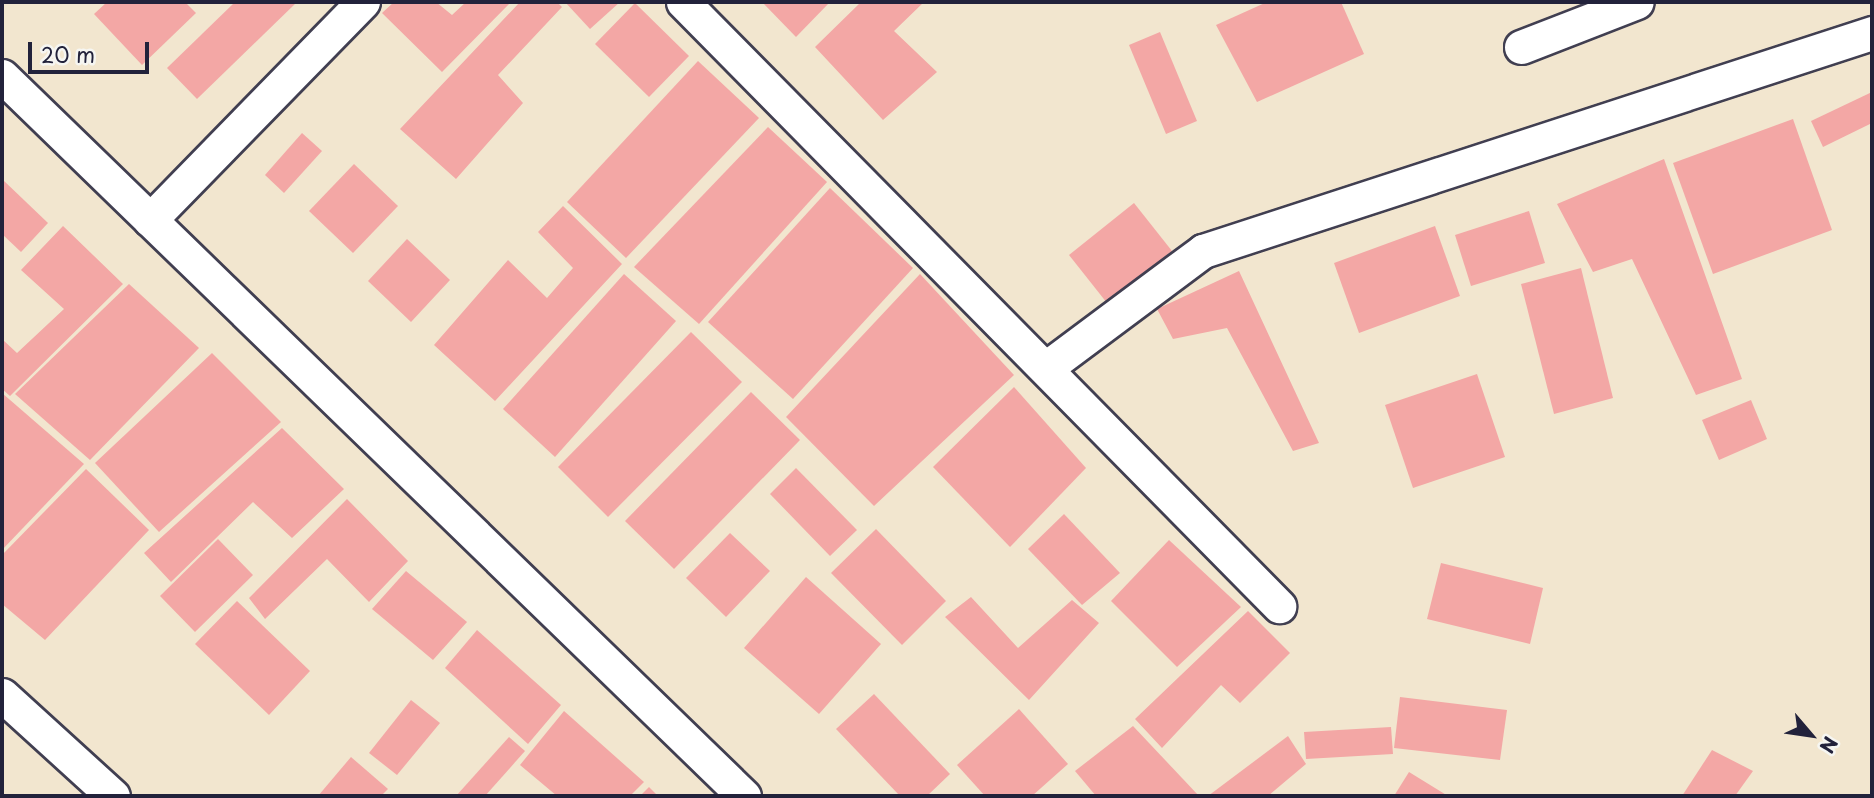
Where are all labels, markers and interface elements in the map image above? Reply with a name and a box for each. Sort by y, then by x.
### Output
scale bar [32,28,152,72]
text: 20 m [41,38,95,70]
north arrow [1776,700,1846,770]
text: N [1813,732,1845,759]

